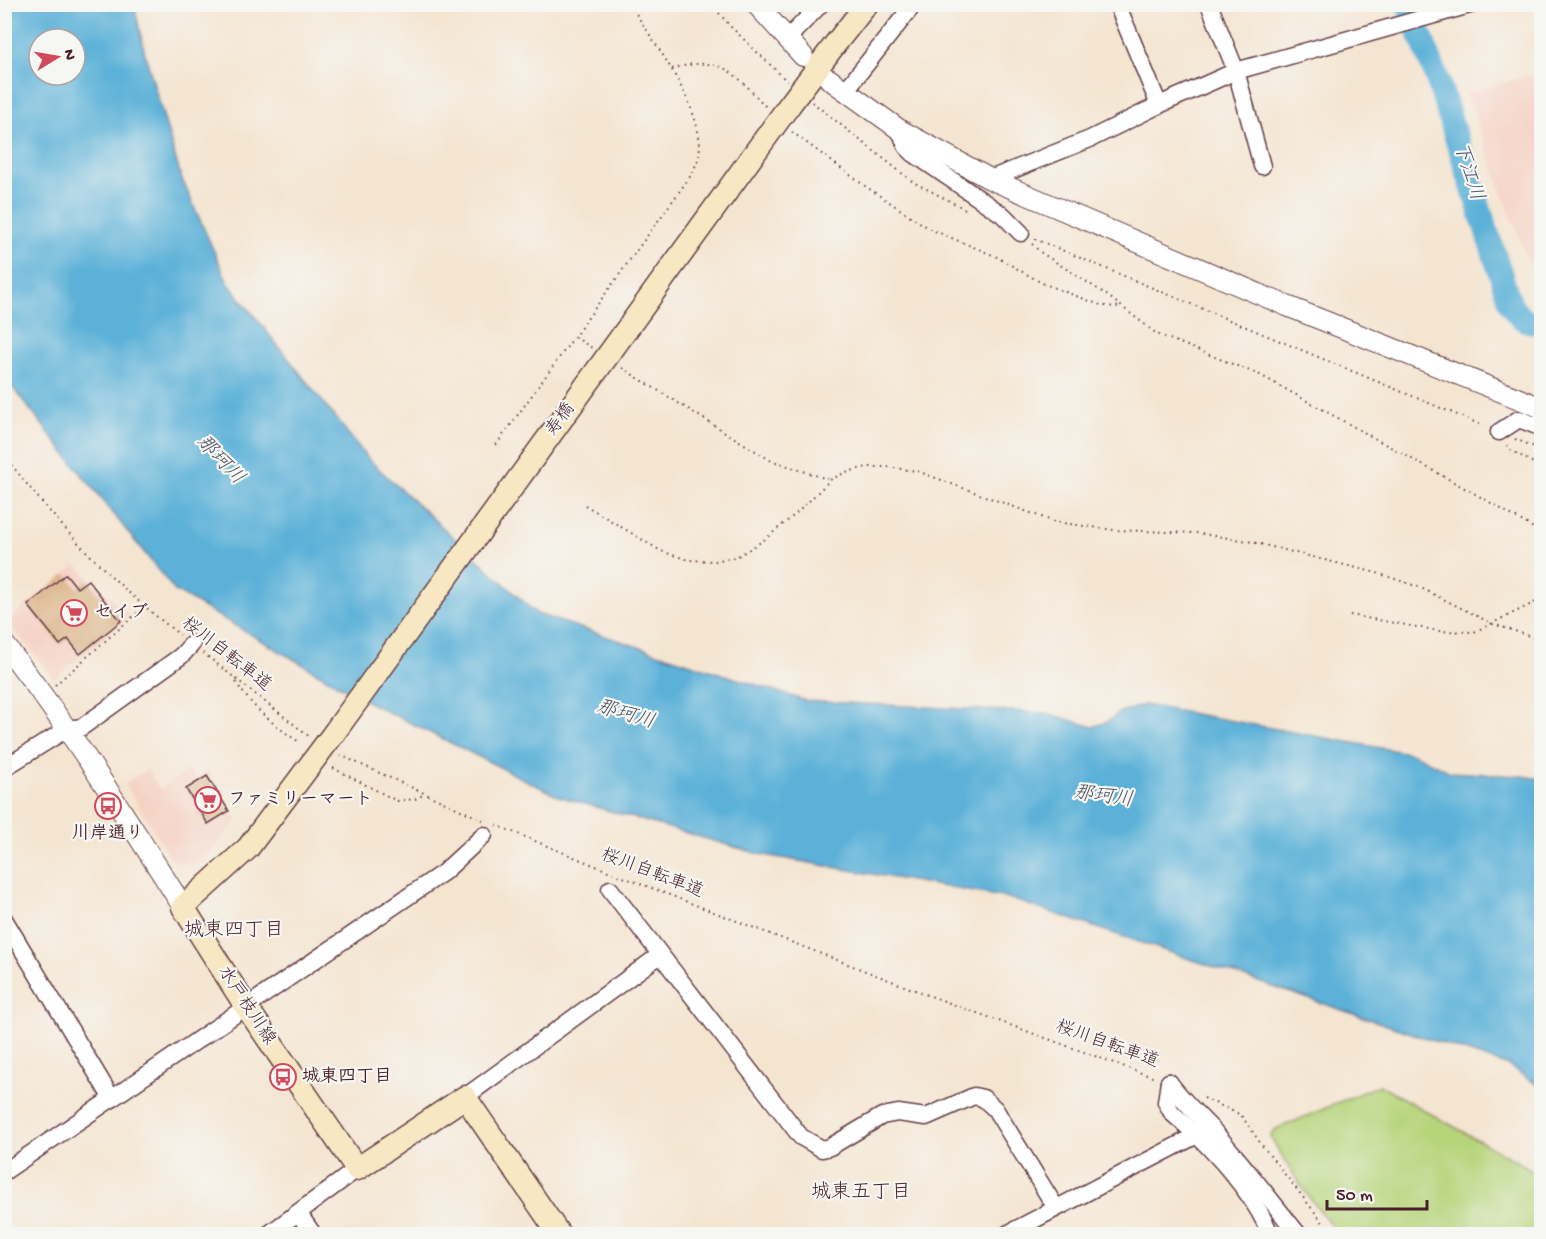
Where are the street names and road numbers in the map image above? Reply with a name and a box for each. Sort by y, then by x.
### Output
street label: 寿橋 [541,399,580,441]
street label: 桜川自転車道 [177,613,276,697]
street label: 桜川自転車道 [598,844,707,903]
street label: 水戸枝川線 [213,962,280,1049]
street label: 桜川自転車道 [1053,1016,1162,1073]

